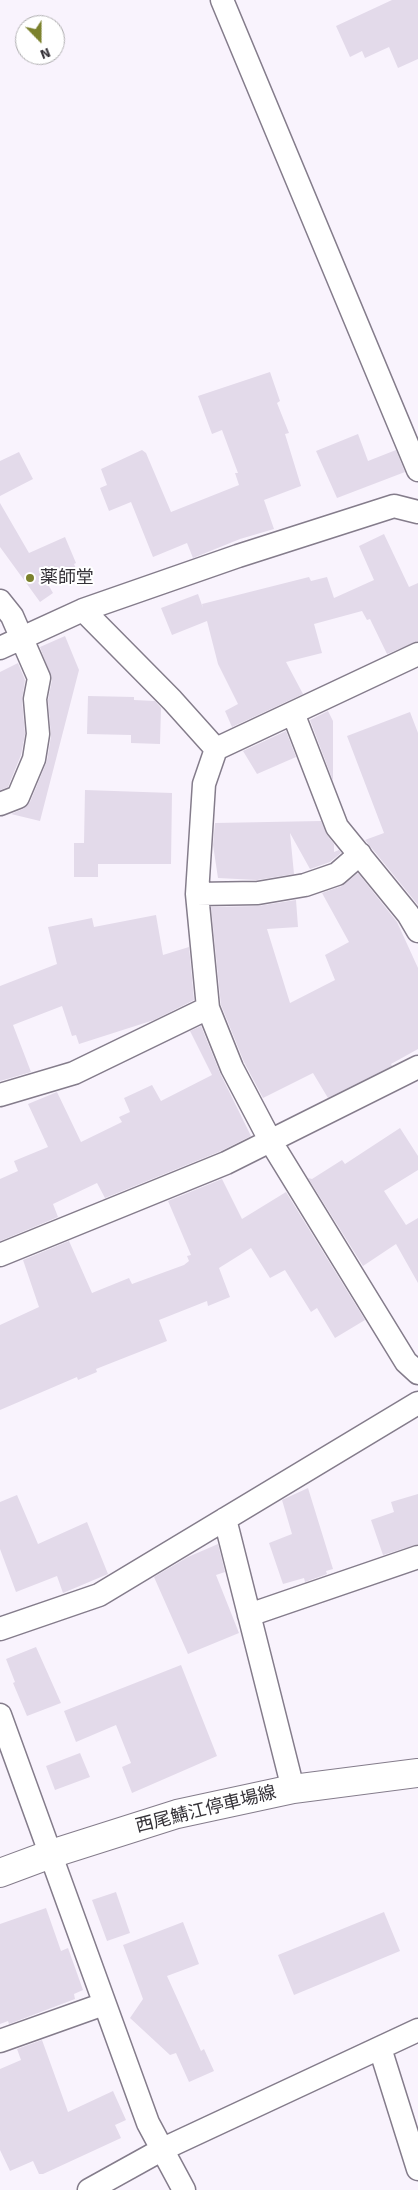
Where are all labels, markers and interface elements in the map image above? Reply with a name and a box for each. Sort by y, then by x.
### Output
north arrow [15,15,65,65]
text: N [38,44,53,63]
place label: 薬師堂 [40,567,94,589]
marker: 薬師堂 [24,572,36,584]
street label: 西尾鯖江停車場線 [134,1782,278,1838]

